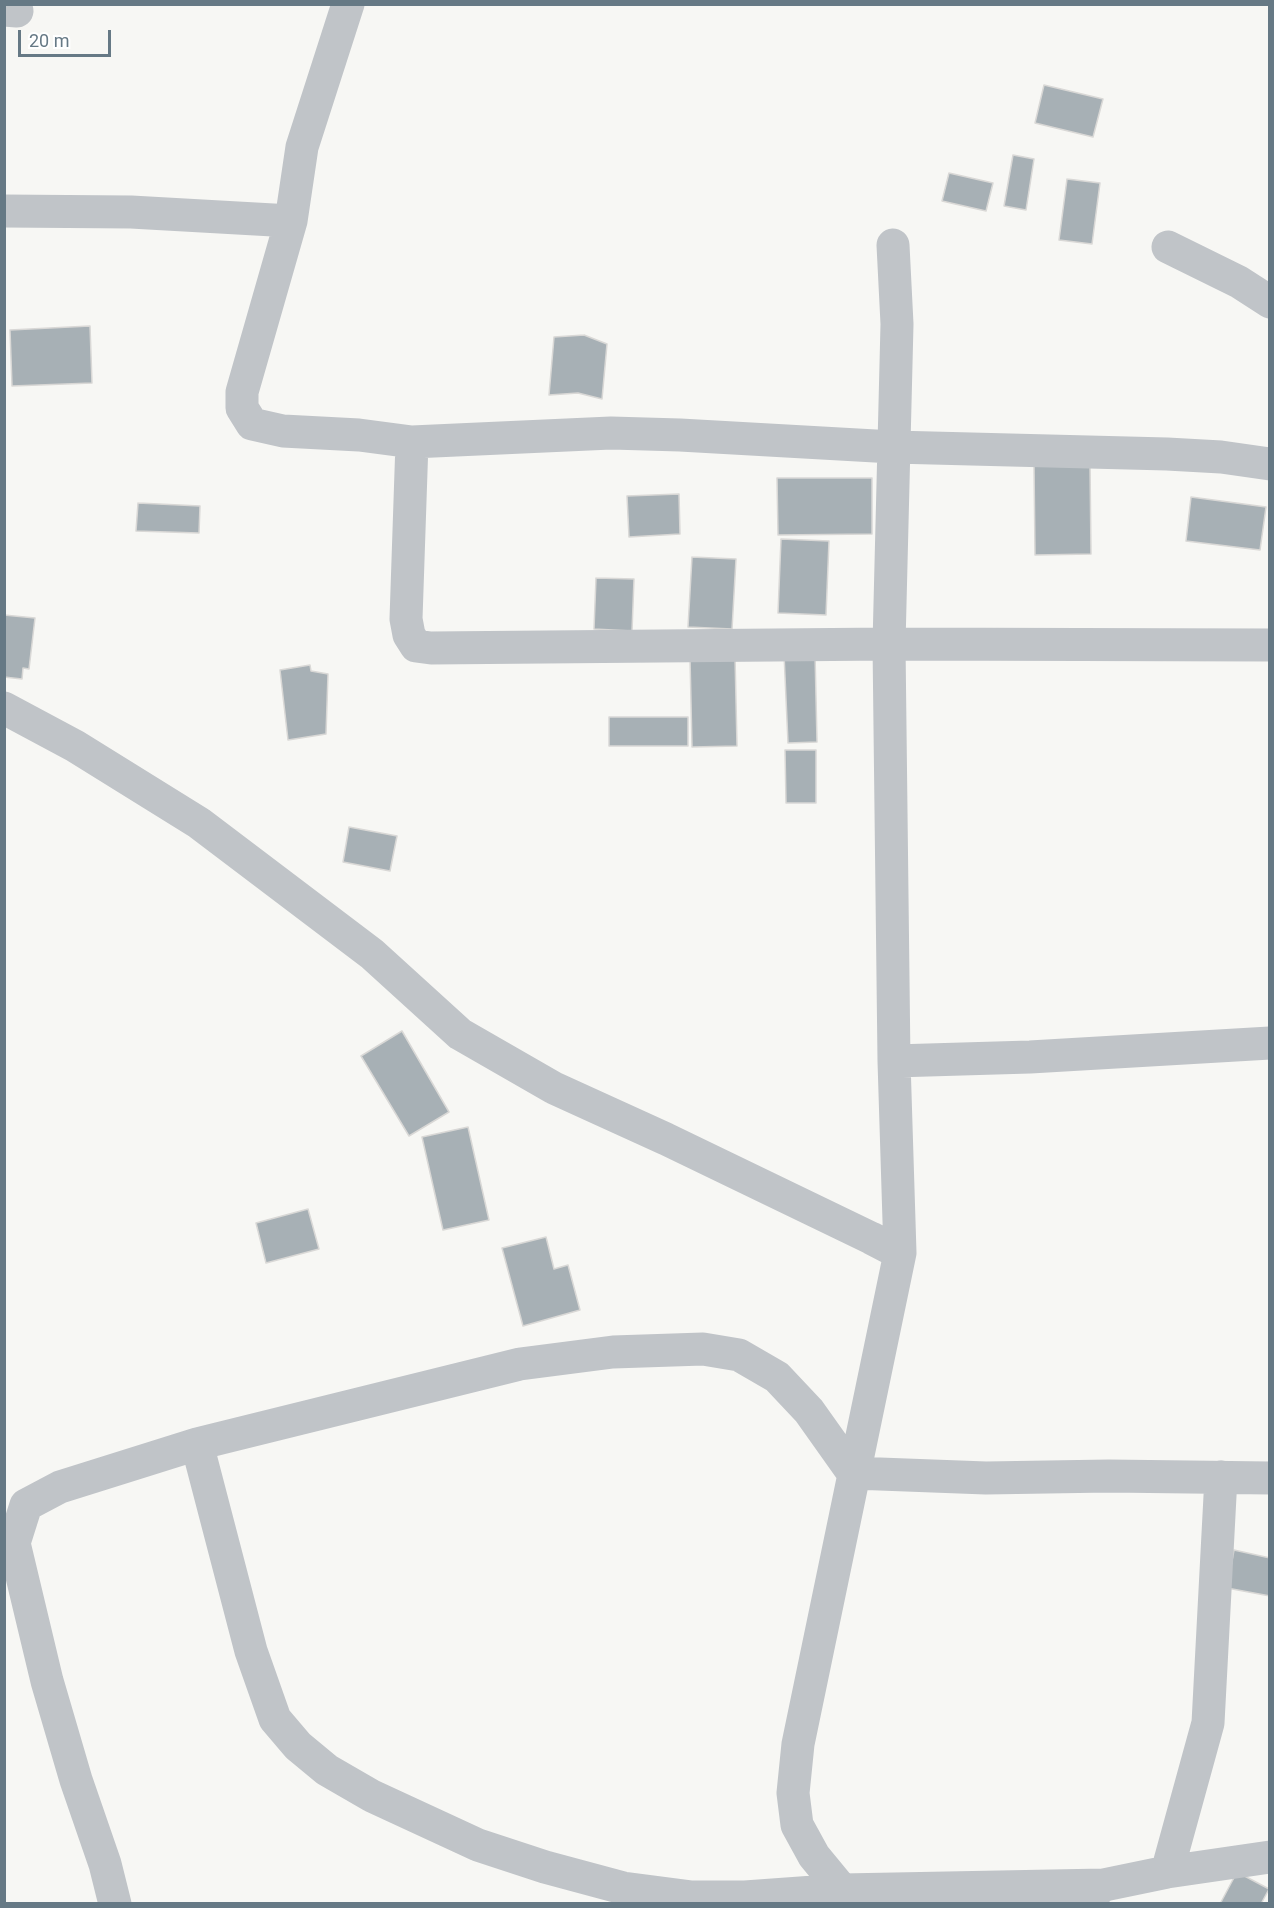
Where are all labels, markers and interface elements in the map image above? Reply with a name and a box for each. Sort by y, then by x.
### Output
scale bar [21,18,114,56]
text: 20 m [29,30,69,51]

